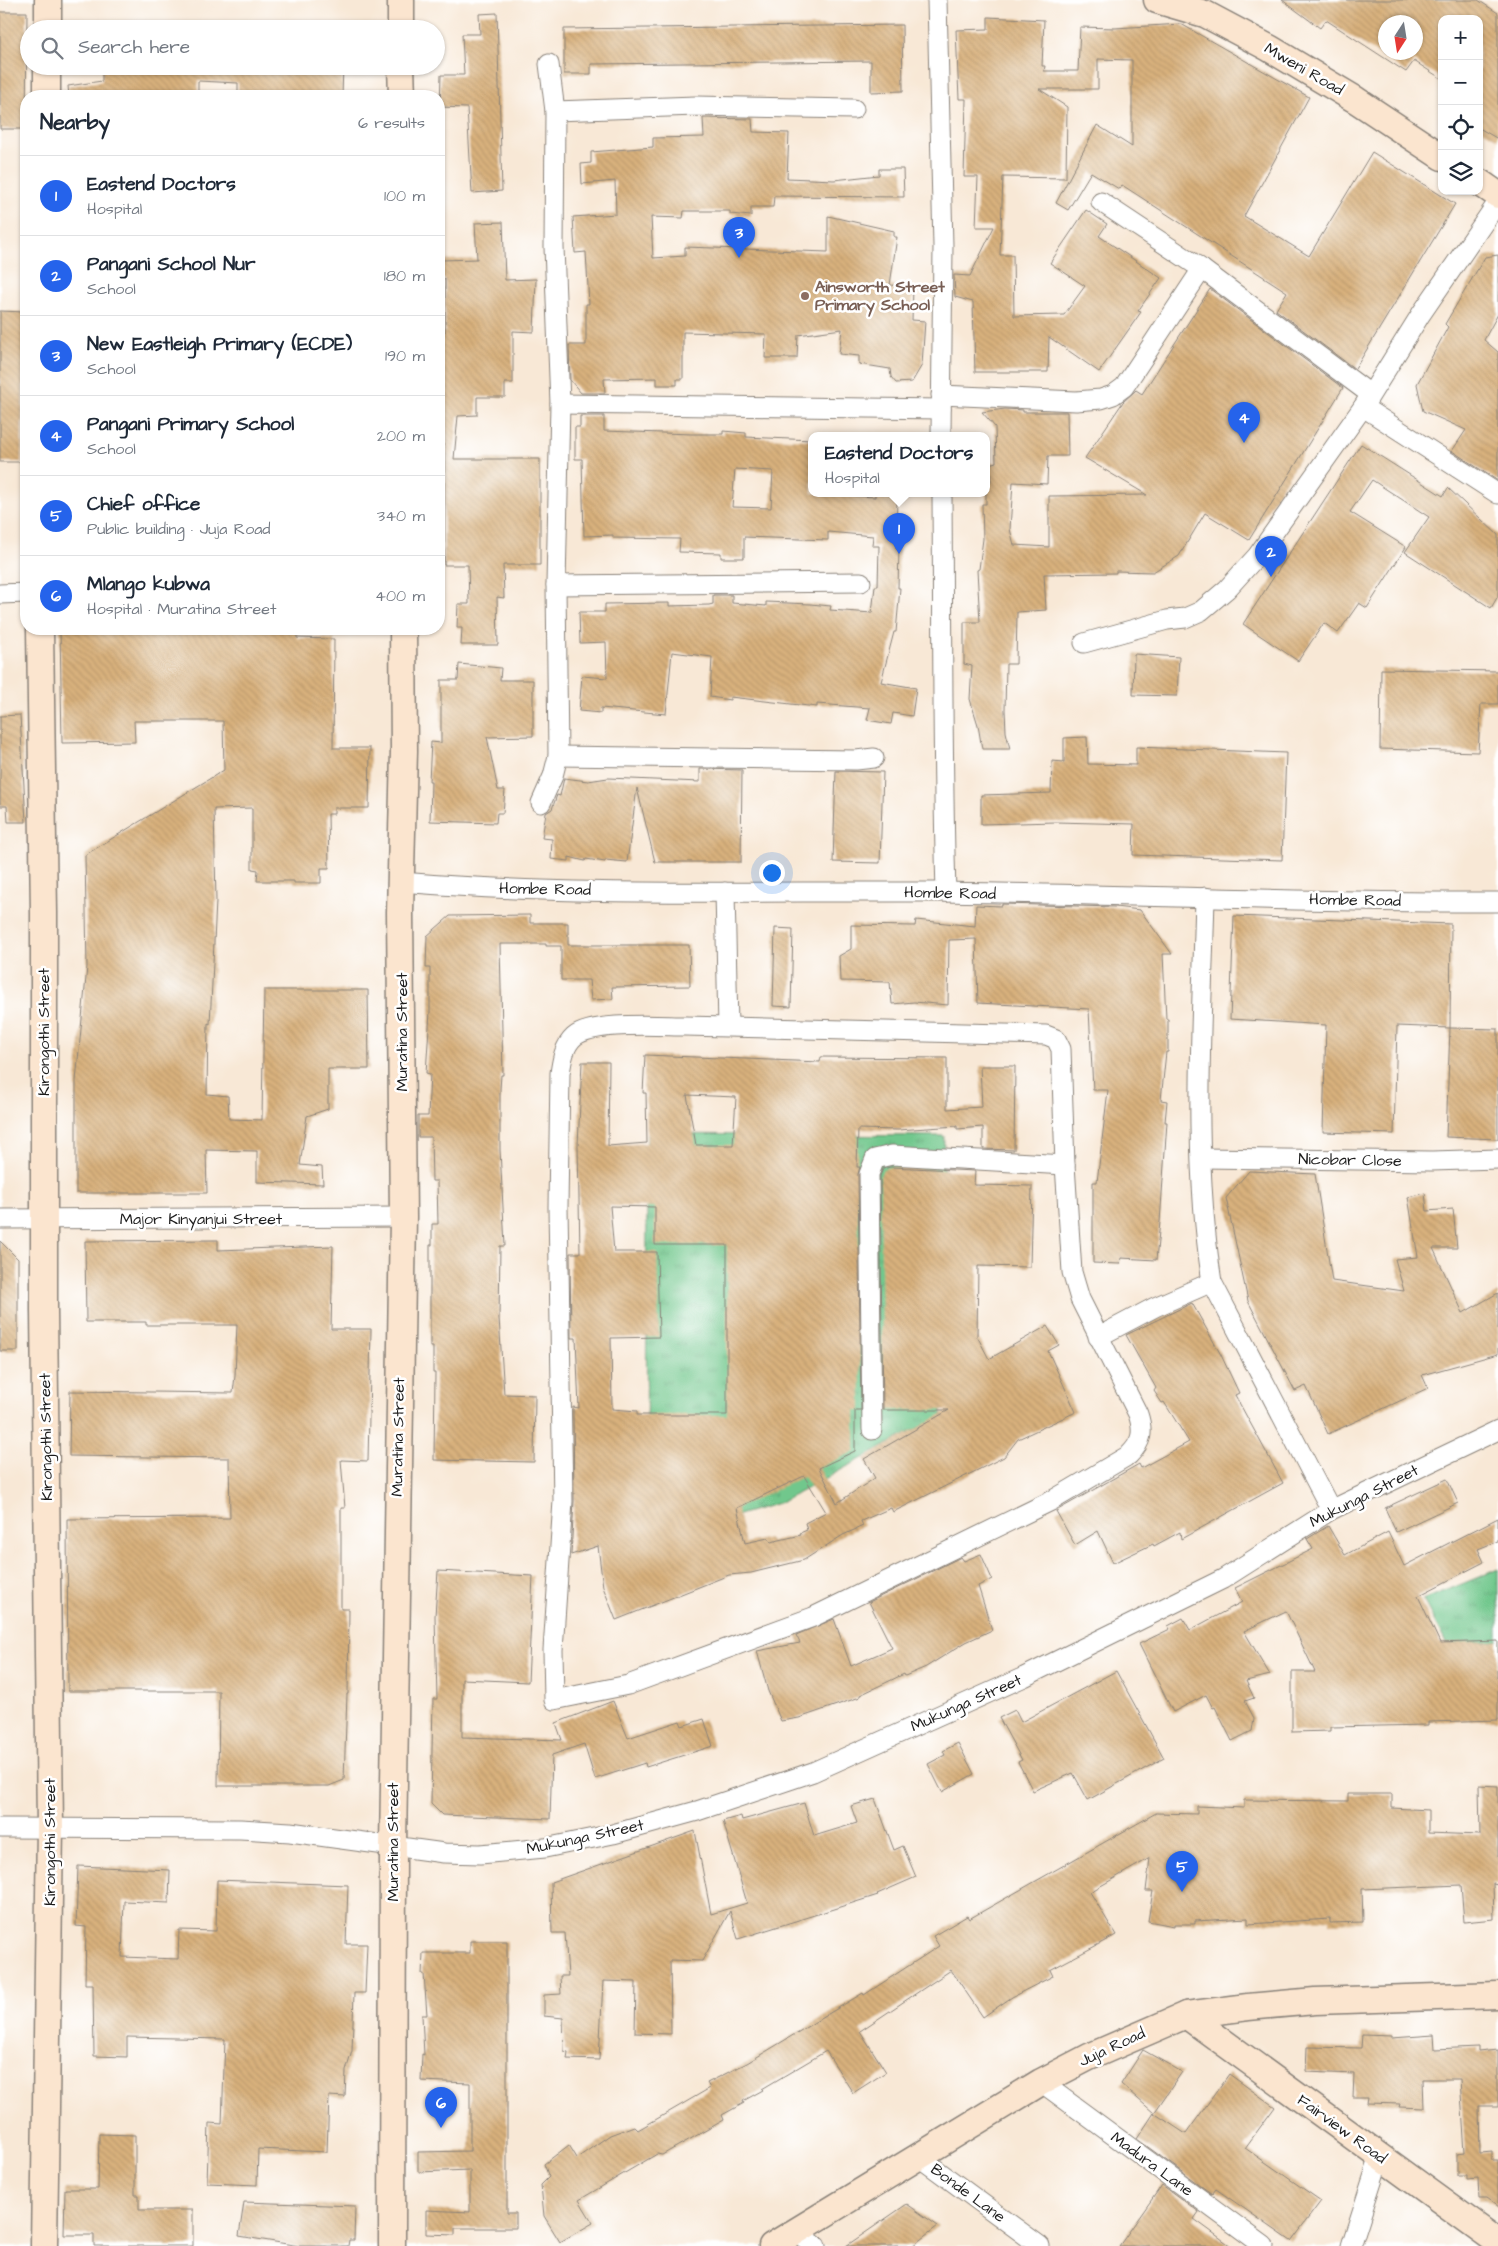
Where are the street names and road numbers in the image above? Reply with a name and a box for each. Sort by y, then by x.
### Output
street label: Mweni Road [1260,37,1348,101]
street label: Hombe Road [499,877,591,901]
street label: Hombe Road [904,881,996,905]
street label: Hombe Road [1309,888,1401,912]
street label: Kirongothi Street [33,968,56,1096]
street label: Muratina Street [391,972,413,1092]
street label: Nicobar Close [1298,1148,1402,1172]
street label: Major Kinyanjui Street [120,1208,283,1231]
street label: Kirongothi Street [34,1372,59,1501]
street label: Muratina Street [386,1377,410,1497]
street label: Mukunga Street [1306,1459,1423,1534]
street label: Mukunga Street [907,1668,1026,1738]
street label: Kirongothi Street [39,1778,62,1906]
street label: Muratina Street [382,1782,404,1902]
street label: Mukunga Street [524,1814,646,1861]
street label: Juja Road [1075,2022,1149,2072]
street label: Fairview Road [1293,2089,1391,2169]
street label: Madura Lane [1106,2127,1198,2202]
street label: Bonde Lane [926,2158,1010,2228]

